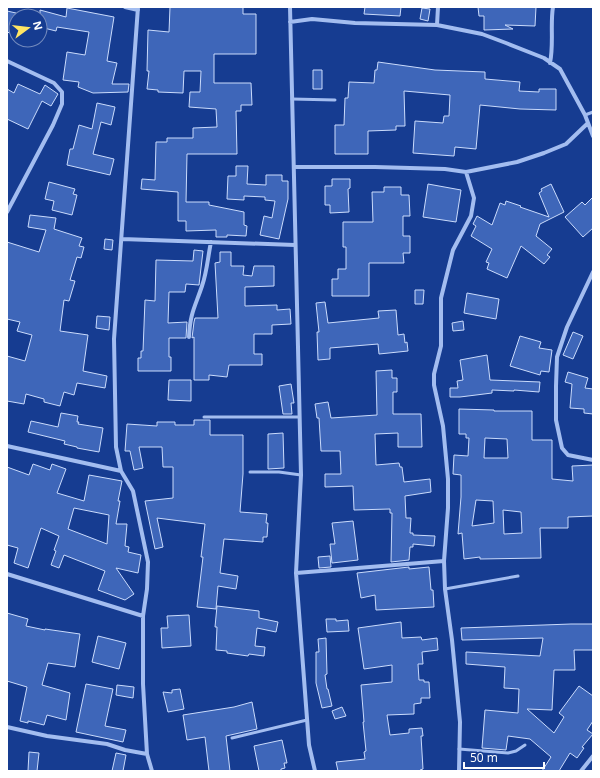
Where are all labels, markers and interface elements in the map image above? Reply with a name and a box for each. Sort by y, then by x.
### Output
north arrow [8,8,48,48]
text: N [30,19,47,32]
scale bar [464,744,544,770]
text: 50 m [470,749,498,766]

